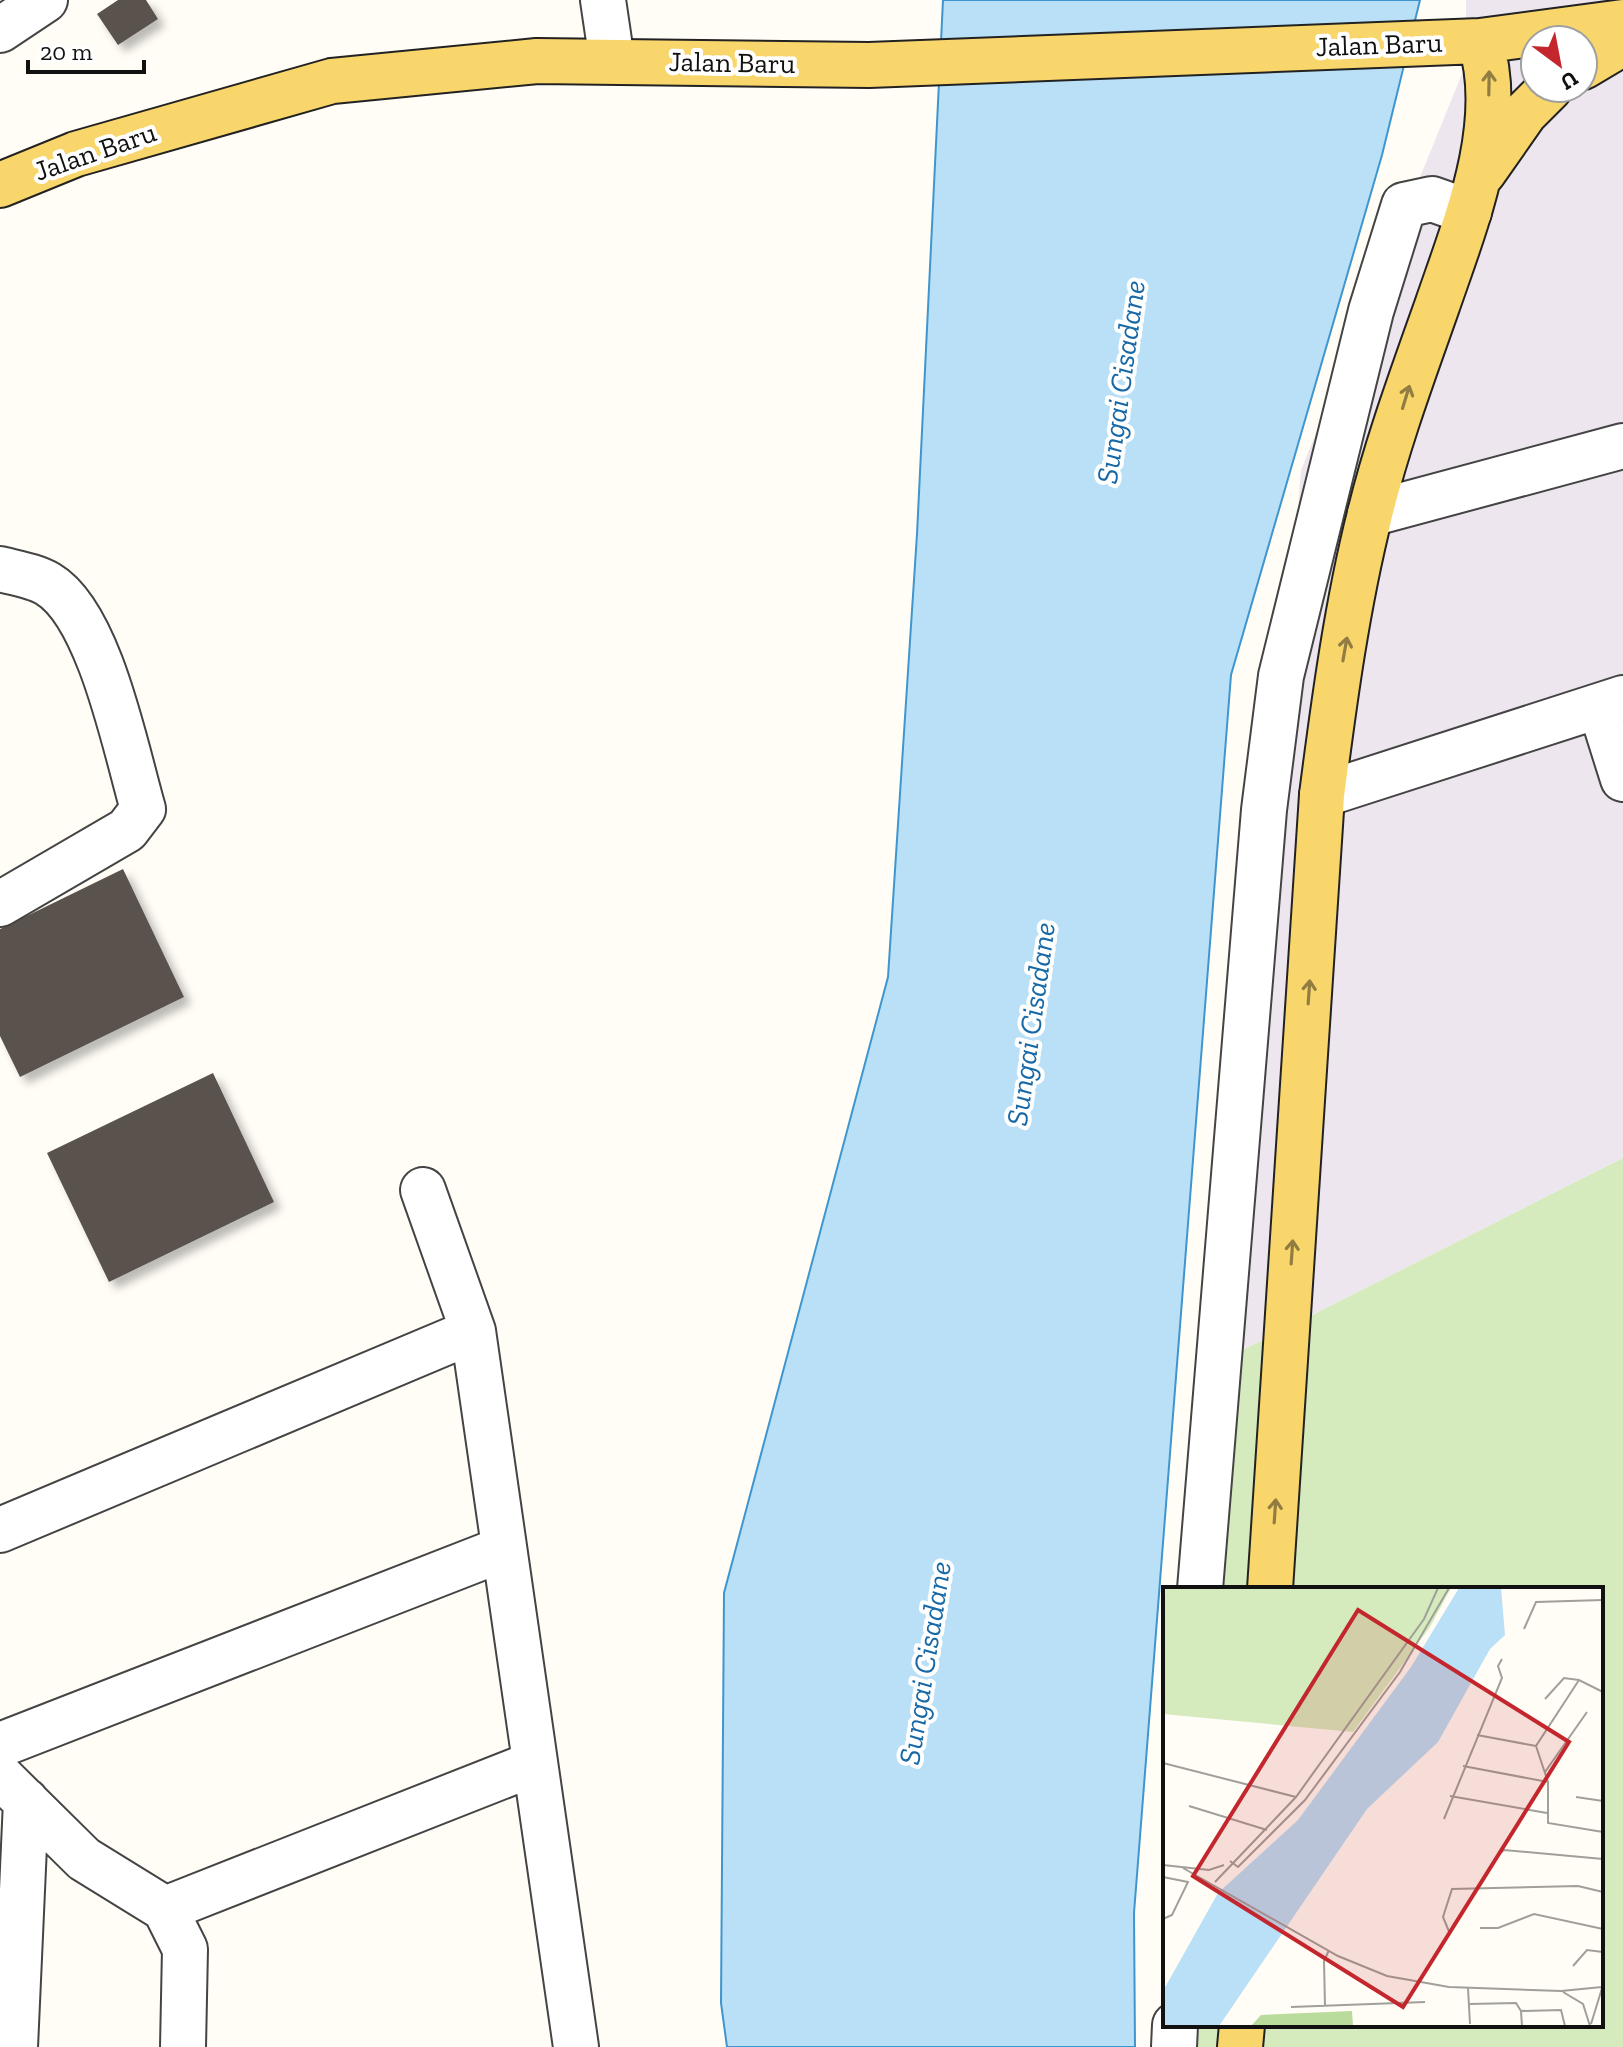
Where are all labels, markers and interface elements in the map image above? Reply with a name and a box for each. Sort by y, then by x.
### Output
scale bar [28,24,144,74]
north arrow [1519,24,1599,104]
street label: Jalan Baru [1315,26,1443,63]
text: 20 m [40,37,93,66]
street label: Jalan Baru [668,45,796,80]
text: U [1555,65,1583,96]
one-way arrow [1481,70,1497,97]
street label: Jalan Baru [30,115,161,188]
water label: Sungai Cisadane [1089,278,1153,486]
one-way arrow [1400,385,1415,410]
one-way arrow [1338,637,1353,662]
water label: Sungai Cisadane [999,920,1063,1128]
one-way arrow [1302,979,1317,1006]
one-way arrow [1285,1239,1300,1266]
one-way arrow [1268,1498,1283,1525]
water label: Sungai Cisadane [891,1559,959,1767]
inset map [1163,1587,1603,2027]

